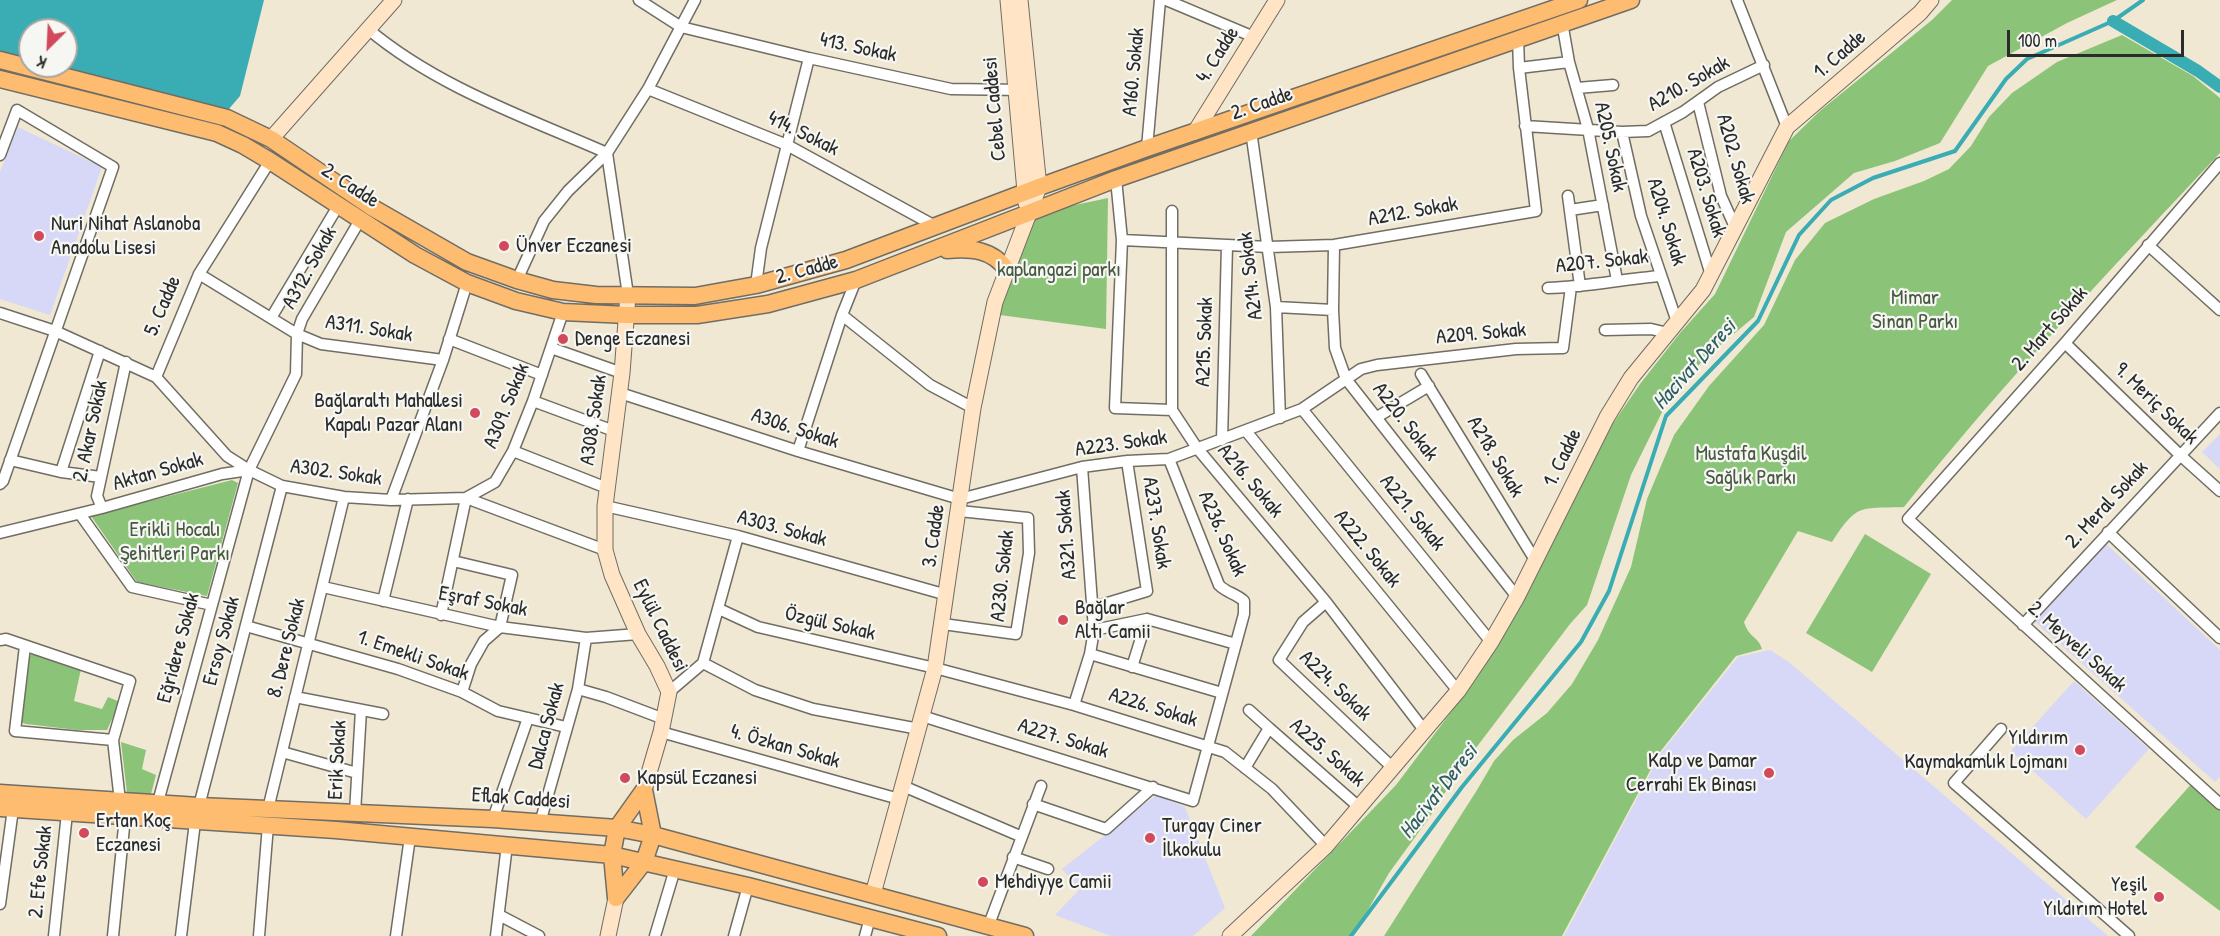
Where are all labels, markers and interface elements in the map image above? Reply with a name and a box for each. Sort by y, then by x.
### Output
north arrow [18,18,78,78]
scale bar [2010,18,2187,56]
street label: 4. Cadde [1191,22,1245,88]
street label: 1. Cadde [1809,25,1871,85]
street label: A160. Sokak [1118,27,1150,117]
street label: 413. Sokak [817,28,899,68]
text: 100 m [2018,28,2057,53]
text: K [33,51,50,74]
street label: A210. Sokak [1644,51,1734,117]
street label: Cebel Caddesi [978,56,1012,162]
street label: 2. Cadde [1228,82,1296,126]
street label: A205. Sokak [1588,100,1632,194]
street label: 414. Sokak [763,106,843,162]
street label: A202. Sokak [1710,111,1760,207]
street label: A203. Sokak [1681,145,1731,241]
street label: 2. Cadde [316,158,384,214]
street label: A204. Sokak [1641,175,1691,269]
street label: A212. Sokak [1366,192,1460,232]
place label: Nuri Nihat Aslanoba Anadolu Lisesi [51,211,200,261]
street label: A312. Sokak [277,222,343,314]
marker: Nuri Nihat Aslanoba Anadolu Lisesi [32,229,46,243]
street label: A214. Sokak [1233,230,1269,322]
place label: Ünver Eczanesi [516,233,632,259]
marker: Ünver Eczanesi [497,239,511,253]
street label: A207. Sokak [1554,245,1650,279]
street label: 2. Cadde [773,250,841,290]
park label: kaplangazi parkı [997,257,1121,283]
street label: 5. Cadde [139,272,187,340]
street label: 2. Mart Sokak [2006,282,2094,376]
park label: Mimar Sinan Parkı [1872,285,1958,335]
street label: A215. Sokak [1191,297,1219,387]
street label: A311. Sokak [324,310,414,348]
water label: Hacivat Deresi [1648,314,1742,416]
street label: A209. Sokak [1435,318,1527,350]
place label: Denge Eczanesi [575,326,691,352]
marker: Denge Eczanesi [556,332,570,346]
street label: 9. Meriç Sokak [2109,358,2203,450]
street label: A309. Sokak [478,360,536,452]
street label: A308. Sokak [575,373,613,467]
street label: 2. Akar Sokak [68,378,114,484]
street label: A220. Sokak [1367,378,1443,466]
place label: Bağlaraltı Mahallesi Kapalı Pazar Alanı [314,388,463,438]
street label: A306. Sokak [748,403,842,455]
marker: Bağlaraltı Mahallesi Kapalı Pazar Alanı [468,406,482,420]
street label: A218. Sokak [1461,412,1529,502]
street label: A223. Sokak [1073,425,1169,463]
street label: 1. Cadde [1538,425,1588,491]
street label: A216. Sokak [1212,439,1288,523]
park label: Mustafa Kuşdil Sağlık Parkı [1696,441,1806,491]
street label: Aktan Sokak [110,447,206,497]
street label: A302. Sokak [289,454,383,492]
street label: 2. Meral Sokak [2060,456,2154,554]
street label: A221. Sokak [1374,470,1450,556]
street label: A237. Sokak [1136,475,1176,571]
street label: A236. Sokak [1192,487,1252,581]
street label: A321. Sokak [1051,489,1083,581]
street label: 3. Cadde [917,503,951,569]
street label: A303. Sokak [735,505,829,553]
street label: A222. Sokak [1328,505,1406,593]
park label: Erikli Hocalı Şehitleri Parkı [120,517,230,567]
street label: A230. Sokak [986,529,1020,623]
street label: Eylül Caddesi [627,576,693,676]
street label: Eşraf Sokak [437,581,529,623]
street label: Eğridere Sokak [152,590,206,706]
street label: Ersoy Sokak [198,594,246,688]
place label: Bağlar Altı Camii [1075,595,1151,645]
street label: 8. Dere Sokak [262,596,312,700]
street label: 2. Meyveli Sokak [2022,596,2132,698]
street label: Özgül Sokak [782,601,878,647]
marker: Bağlar Altı Camii [1056,613,1070,627]
street label: 1. Emekli Sokak [354,625,472,687]
street label: A224. Sokak [1294,645,1376,727]
street label: Dalca Sokak [523,680,571,772]
street label: A226. Sokak [1106,683,1200,733]
street label: A227. Sokak [1015,713,1111,765]
street label: A225. Sokak [1284,713,1370,793]
street label: 4. Özkan Sokak [727,719,843,775]
street label: Erik Sokak [323,720,353,800]
place label: Yıldırım Kaymakamlık Lojmanı [1904,725,2068,775]
water label: Hacivat Deresi [1394,740,1484,844]
marker: Yıldırım Kaymakamlık Lojmanı [2073,743,2087,757]
place label: Kalp ve Damar Cerrahi Ek Binası [1626,748,1757,798]
place label: Kapsül Eczanesi [637,765,757,791]
marker: Kalp ve Damar Cerrahi Ek Binası [1762,766,1776,780]
marker: Kapsül Eczanesi [618,771,632,785]
street label: Eflak Caddesi [471,783,571,815]
place label: Ertan Koç Eczanesi [96,808,171,858]
place label: Turgay Ciner İlkokulu [1162,813,1262,863]
street label: 2. Efe Sokak [24,824,58,920]
marker: Ertan Koç Eczanesi [77,826,91,840]
marker: Turgay Ciner İlkokulu [1143,831,1157,845]
place label: Mehdiyye Camii [995,869,1112,895]
place label: Yeşil Yıldırım Hotel [2043,872,2147,922]
marker: Mehdiyye Camii [976,875,990,889]
marker: Yeşil Yıldırım Hotel [2152,890,2166,904]

